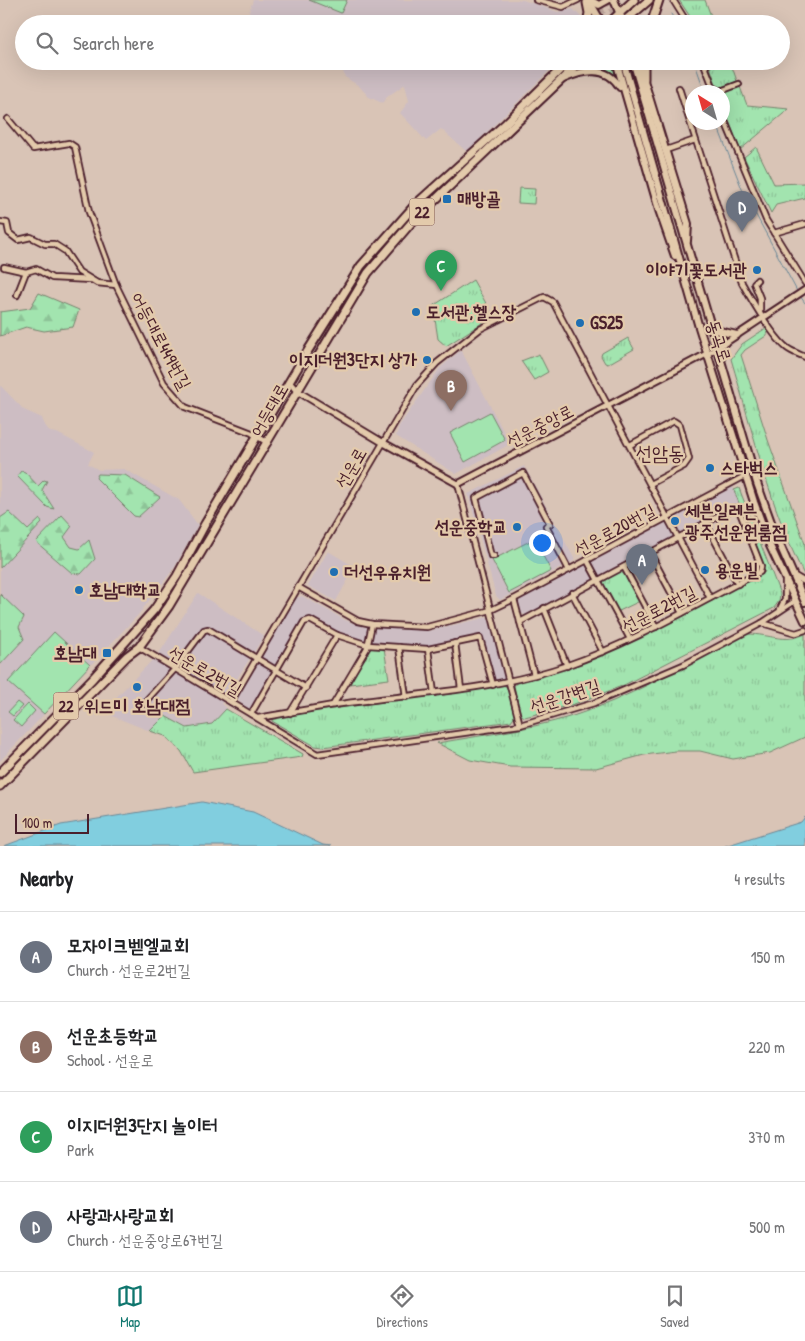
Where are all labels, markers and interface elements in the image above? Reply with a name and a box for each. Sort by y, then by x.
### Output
search box [15,15,790,70]
icon: search [33,29,61,57]
text: Search here [73,30,154,56]
north arrow [685,85,730,130]
place label: 매방골 [457,186,501,211]
pin: D [726,191,758,232]
marker: 매방골 [441,193,453,205]
road number: 22 [410,198,434,226]
pin: C [425,250,457,291]
place label: 이야기꽃도서관 [646,257,748,282]
marker: 이야기꽃도서관 [751,264,763,276]
street label: 어등대로449번길 [125,288,198,394]
place label: 도서관,헬스장 [426,299,517,324]
marker: 도서관,헬스장 [410,306,422,318]
place label: GS25 [590,310,623,335]
street label: 동곡로 [701,316,738,365]
marker: GS25 [574,317,586,329]
place label: 이지더원3단지 상가 [289,347,418,372]
marker: 이지더원3단지 상가 [421,354,433,366]
pin: B [435,370,467,411]
street label: 어등대로 [243,378,294,441]
street label: 선운중앙로 [502,398,578,453]
district label: 선암동 [636,439,684,466]
street label: 선운로 [329,443,372,493]
place label: 스타벅스 [720,455,778,480]
marker: 스타벅스 [704,462,716,474]
street label: 선운로20번길 [570,497,660,561]
place label: 세븐일레븐 광주선운원룸점 [685,498,787,544]
place label: 선운중학교 [435,514,507,539]
marker: 세븐일레븐 광주선운원룸점 [669,515,681,527]
marker: 선운중학교 [511,521,523,533]
your location [529,530,555,556]
pin: A [626,544,658,585]
place label: 용운빌 [715,557,759,582]
place label: 더선우유치원 [344,559,431,584]
marker: 용운빌 [699,564,711,576]
marker: 더선우유치원 [328,566,340,578]
place label: 호남대학교 [89,577,161,602]
street label: 선운로2번길 [617,579,701,638]
marker: 호남대학교 [73,584,85,596]
place label: 호남대 [54,640,97,665]
street label: 선운로2번길 [164,640,247,702]
marker: 호남대 [101,647,113,659]
street label: 선운강변길 [527,672,604,719]
marker: 위드미 호남대점 [131,681,143,693]
road number: 22 [54,692,78,719]
place label: 위드미 호남대점 [84,693,190,718]
scale bar [15,811,89,834]
text: 100 m [22,813,52,832]
text: Nearby [20,864,73,893]
text: 4 results [734,868,785,890]
text: 모자이크벧엘교회 [67,932,189,958]
text: A [32,946,40,968]
text: 150 m [751,946,785,968]
text: Church · 선운로2번길 [67,959,190,981]
text: 선운초등학교 [67,1022,159,1048]
text: B [32,1036,40,1058]
text: 220 m [748,1036,785,1058]
text: School · 선운로 [67,1049,154,1071]
text: 이지더원3단지 놀이터 [67,1112,217,1138]
text: C [32,1126,40,1148]
text: 370 m [748,1126,785,1148]
text: Park [67,1139,94,1161]
text: 사랑과사랑교회 [67,1202,174,1228]
text: D [32,1216,40,1238]
text: 500 m [749,1216,785,1238]
text: Church · 선운중앙로67번길 [67,1229,223,1251]
tab: Map [116,1282,144,1331]
tab: Directions [376,1282,428,1331]
tab: Saved [660,1282,689,1331]

